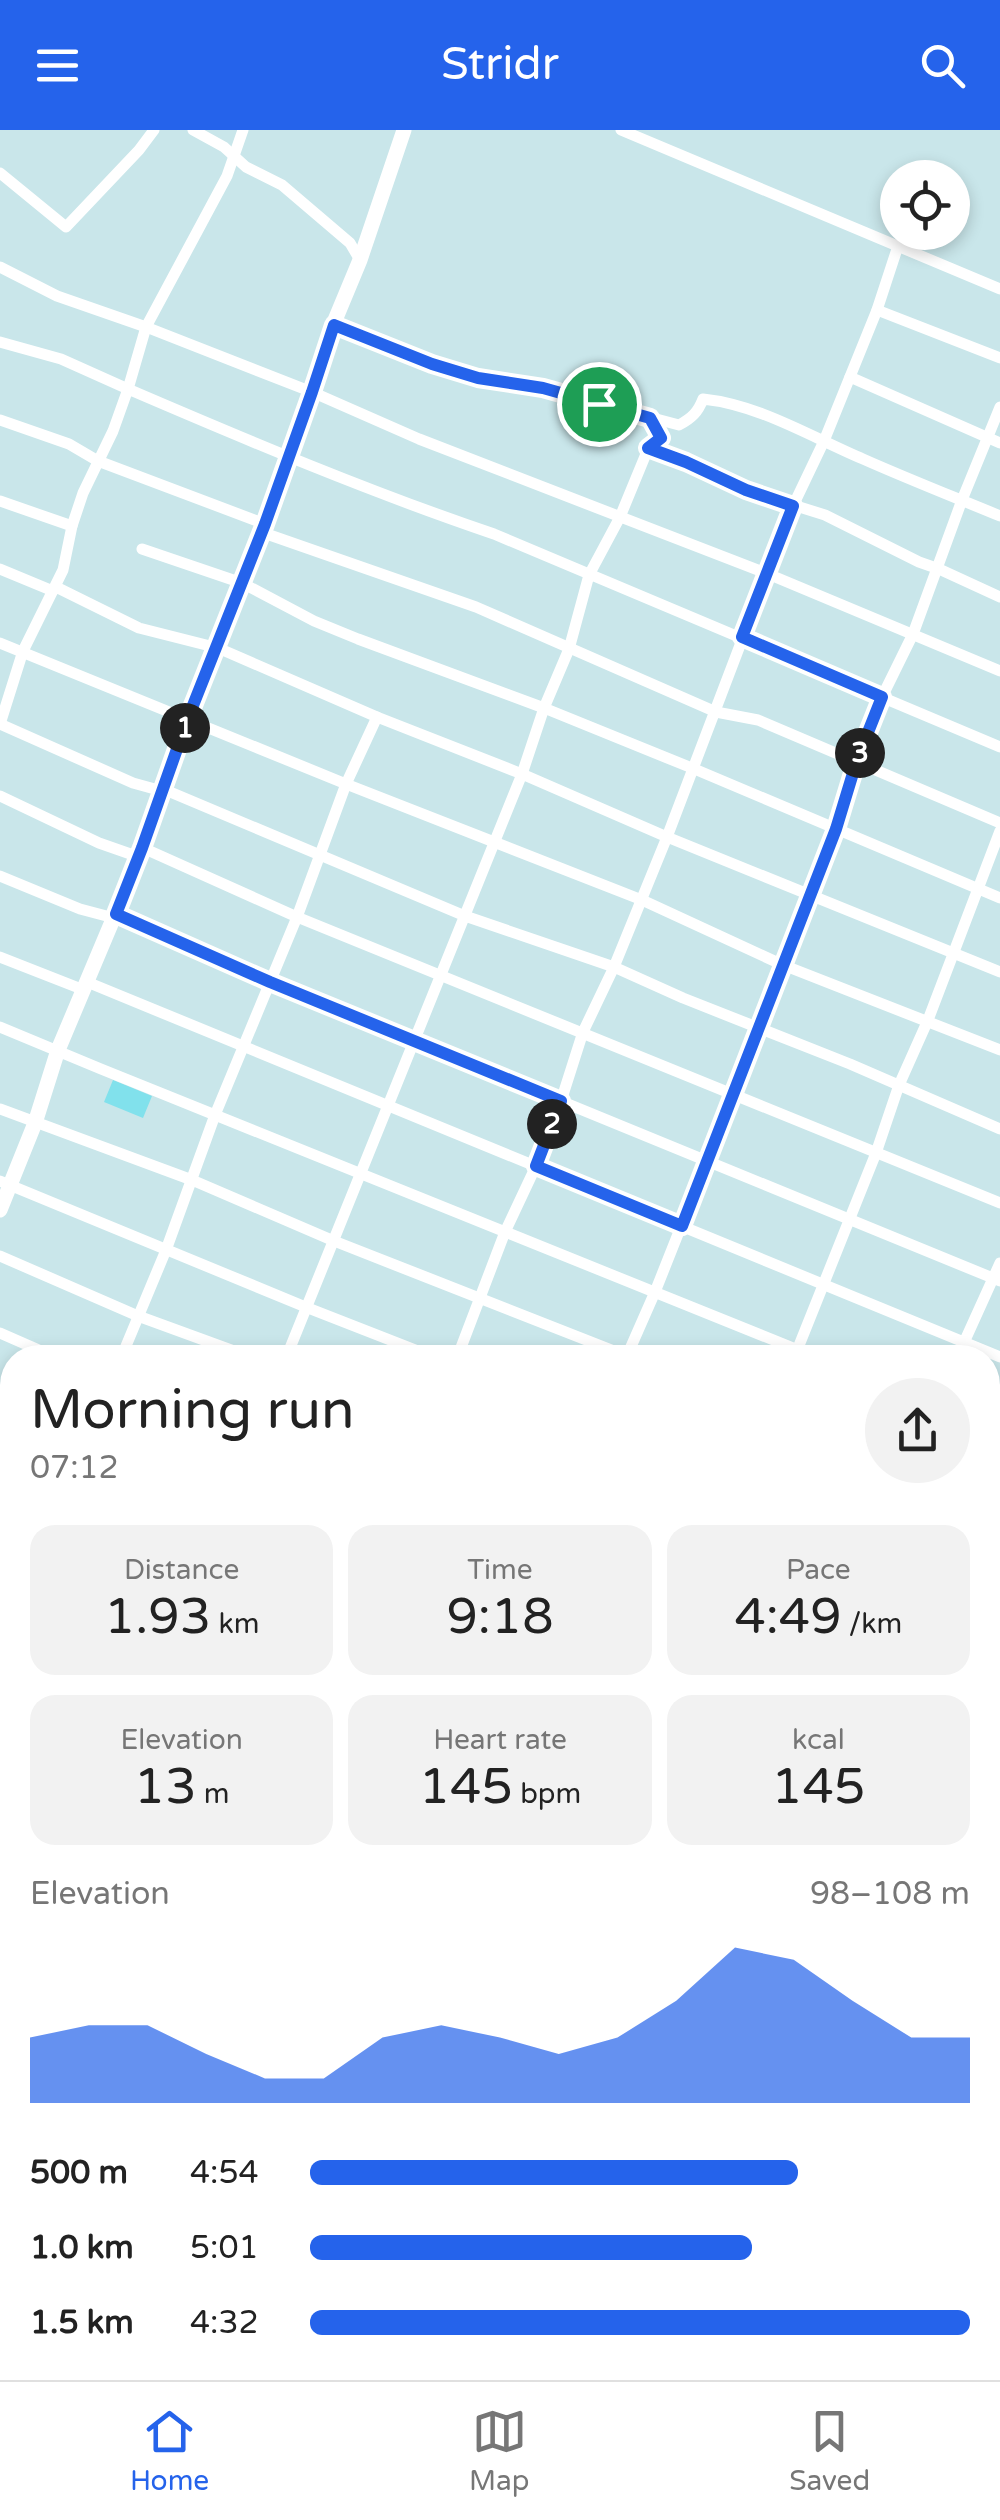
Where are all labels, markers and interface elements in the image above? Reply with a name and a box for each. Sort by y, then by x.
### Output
icon: menu [30,38,85,93]
text: Stridr [441,38,559,92]
icon: search [915,38,970,93]
map controls [880,160,970,250]
button: locate [880,160,970,250]
pin [557,362,642,447]
icon: arrive [572,377,627,432]
pin: 1 [160,703,210,753]
text: 1 [176,711,194,745]
pin: 3 [835,728,885,778]
text: 3 [851,736,869,770]
pin: 2 [527,1099,577,1149]
text: 2 [543,1107,561,1141]
text: Morning run [30,1378,355,1444]
button: share [865,1378,970,1483]
text: 07:12 [30,1449,119,1487]
text: Distance [124,1553,239,1587]
text: Time [467,1553,533,1587]
text: Pace [786,1553,851,1587]
text: 1.93 [104,1587,211,1647]
text: 9:18 [446,1587,554,1647]
text: 4:49 [734,1587,842,1647]
text: km [211,1607,259,1641]
text: /km [842,1607,902,1641]
text: Elevation [120,1723,243,1757]
text: Heart rate [433,1723,567,1757]
text: kcal [792,1723,845,1757]
text: 13 [134,1757,197,1817]
text: 145 [419,1757,513,1817]
text: 145 [771,1757,865,1817]
text: m [197,1777,230,1811]
text: bpm [513,1777,581,1811]
text: Elevation [30,1875,170,1913]
text: 98–108 m [810,1875,970,1913]
text: 500 m [30,2154,128,2192]
text: 4:54 [190,2154,259,2192]
text: 1.0 km [30,2229,134,2267]
text: 5:01 [190,2229,259,2267]
text: 1.5 km [30,2304,134,2342]
text: 4:32 [190,2304,259,2342]
tab: Home [130,2404,209,2498]
tab: Map [469,2404,529,2498]
tab: Saved [789,2404,870,2498]

